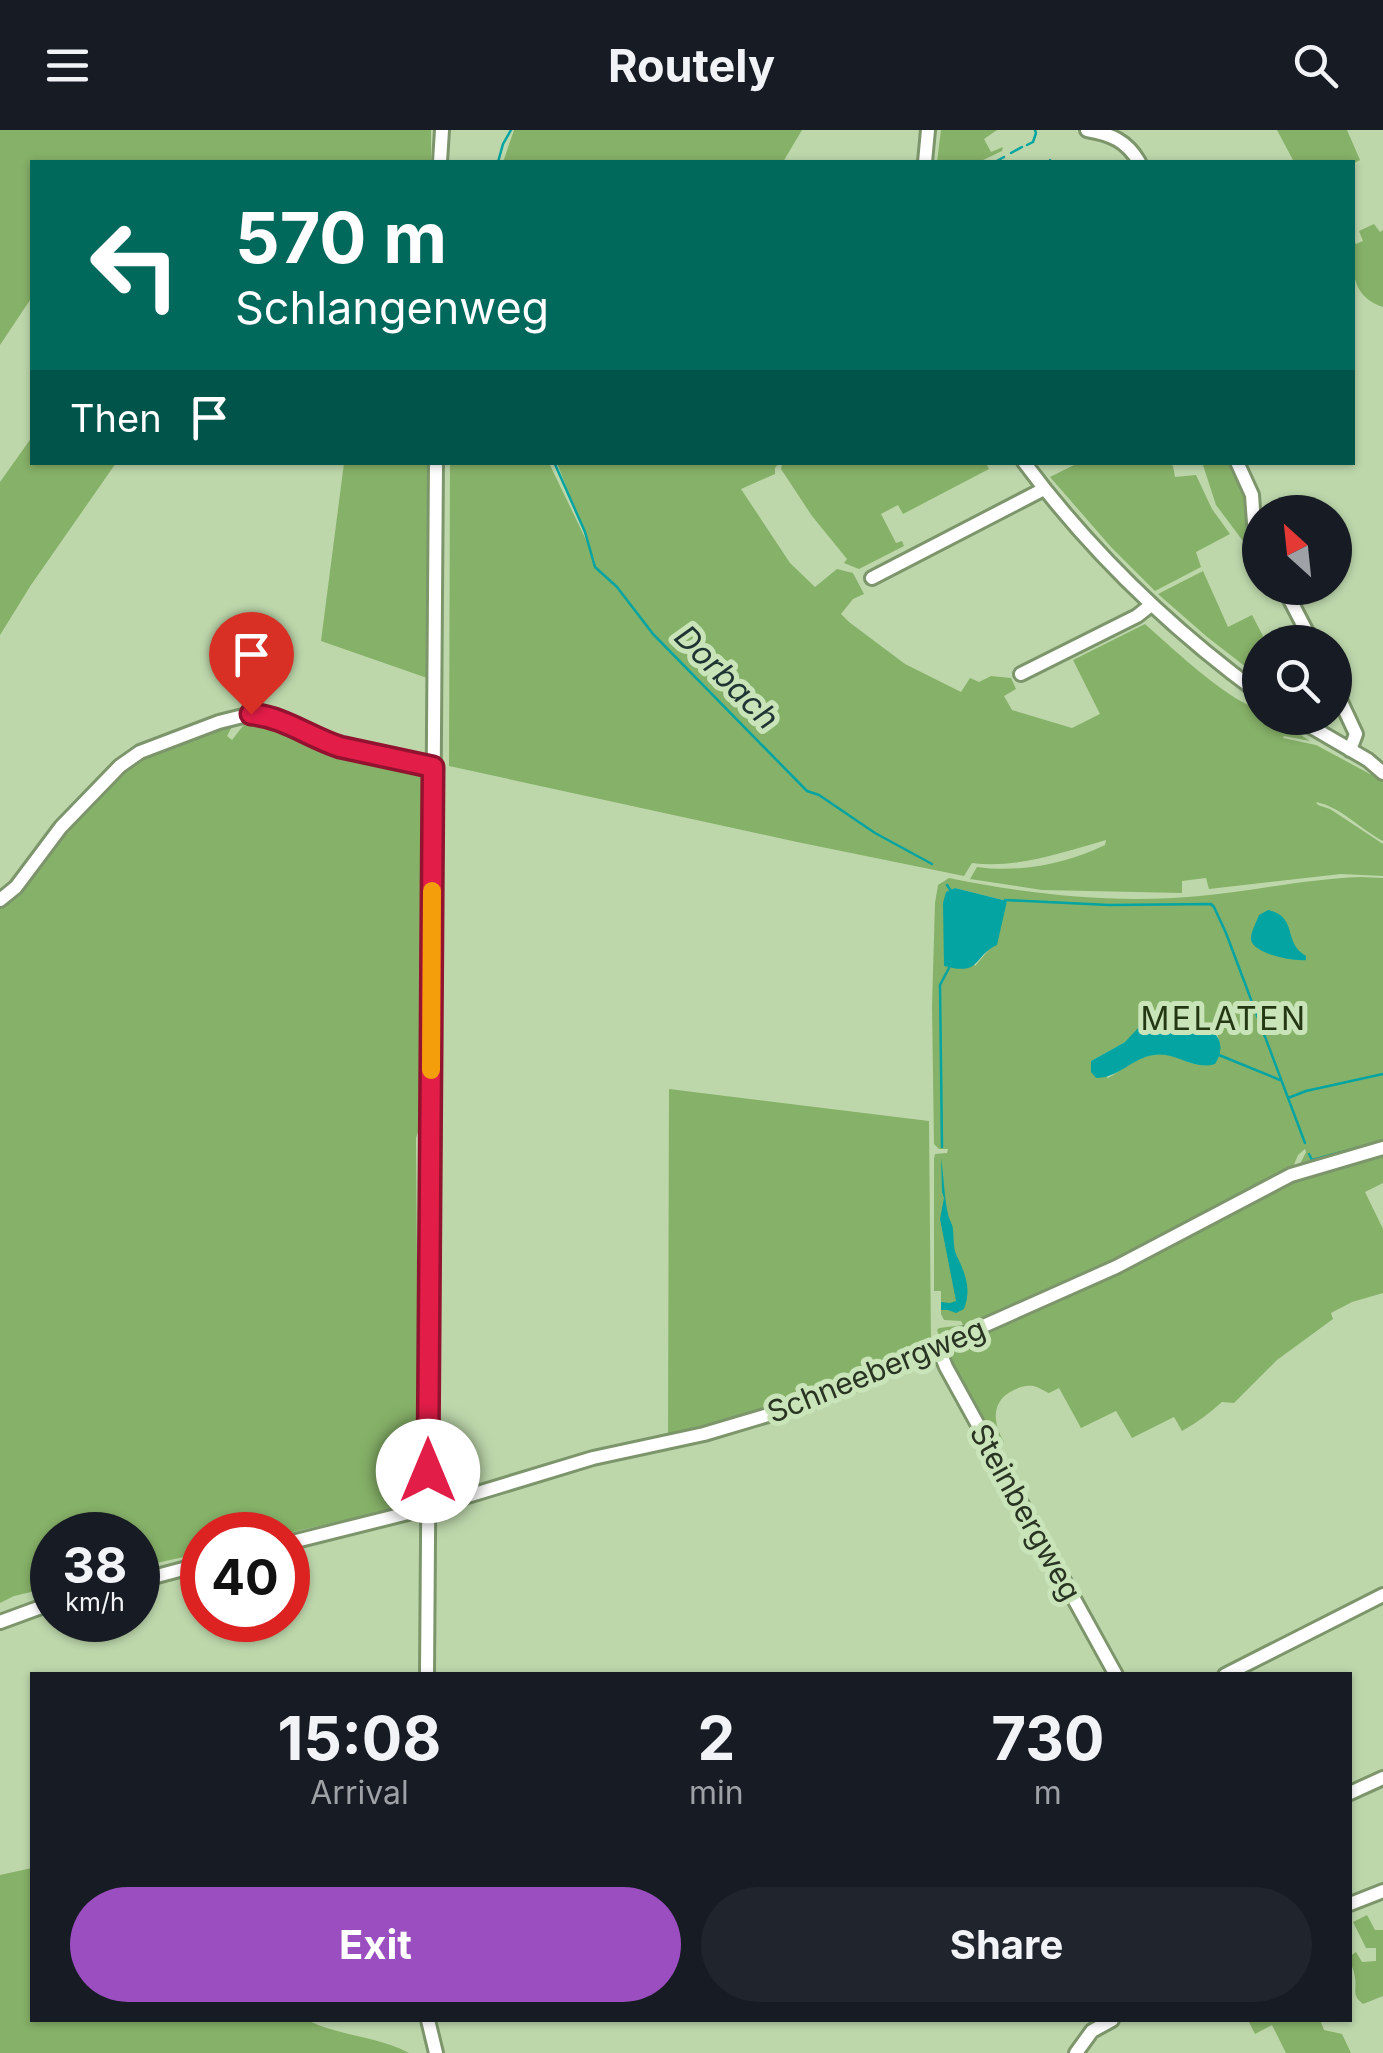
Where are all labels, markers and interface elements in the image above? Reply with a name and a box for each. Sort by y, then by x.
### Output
icon: menu [40,38,95,93]
text: Routely [608,38,775,93]
icon: search [1288,38,1343,93]
text: 570 m [235,195,447,280]
icon: left [70,200,200,330]
text: Schlangenweg [235,280,549,335]
icon: arrive [182,390,237,445]
text: Then [70,395,162,441]
north arrow [1242,495,1352,605]
map controls [1242,495,1352,735]
pin [209,612,294,715]
water label: Dorbach [667,617,787,737]
button: search [1242,625,1352,735]
icon: arrive [224,627,279,682]
district label: MELATEN [1140,999,1308,1038]
street label: Schneebergweg [762,1310,990,1430]
street label: Steinbergweg [963,1417,1089,1607]
position arrow [376,1419,480,1523]
speed limit sign: 40 [180,1512,310,1642]
text: 38 [63,1535,127,1595]
text: km/h [65,1587,125,1617]
text: 15:08 [278,1702,441,1774]
text: 2 [697,1702,735,1774]
text: 730 [991,1702,1104,1774]
text: Arrival [310,1773,409,1812]
text: min [689,1773,744,1812]
text: m [1034,1773,1062,1812]
button: Exit [70,1887,681,2002]
button: Share [701,1887,1312,2002]

